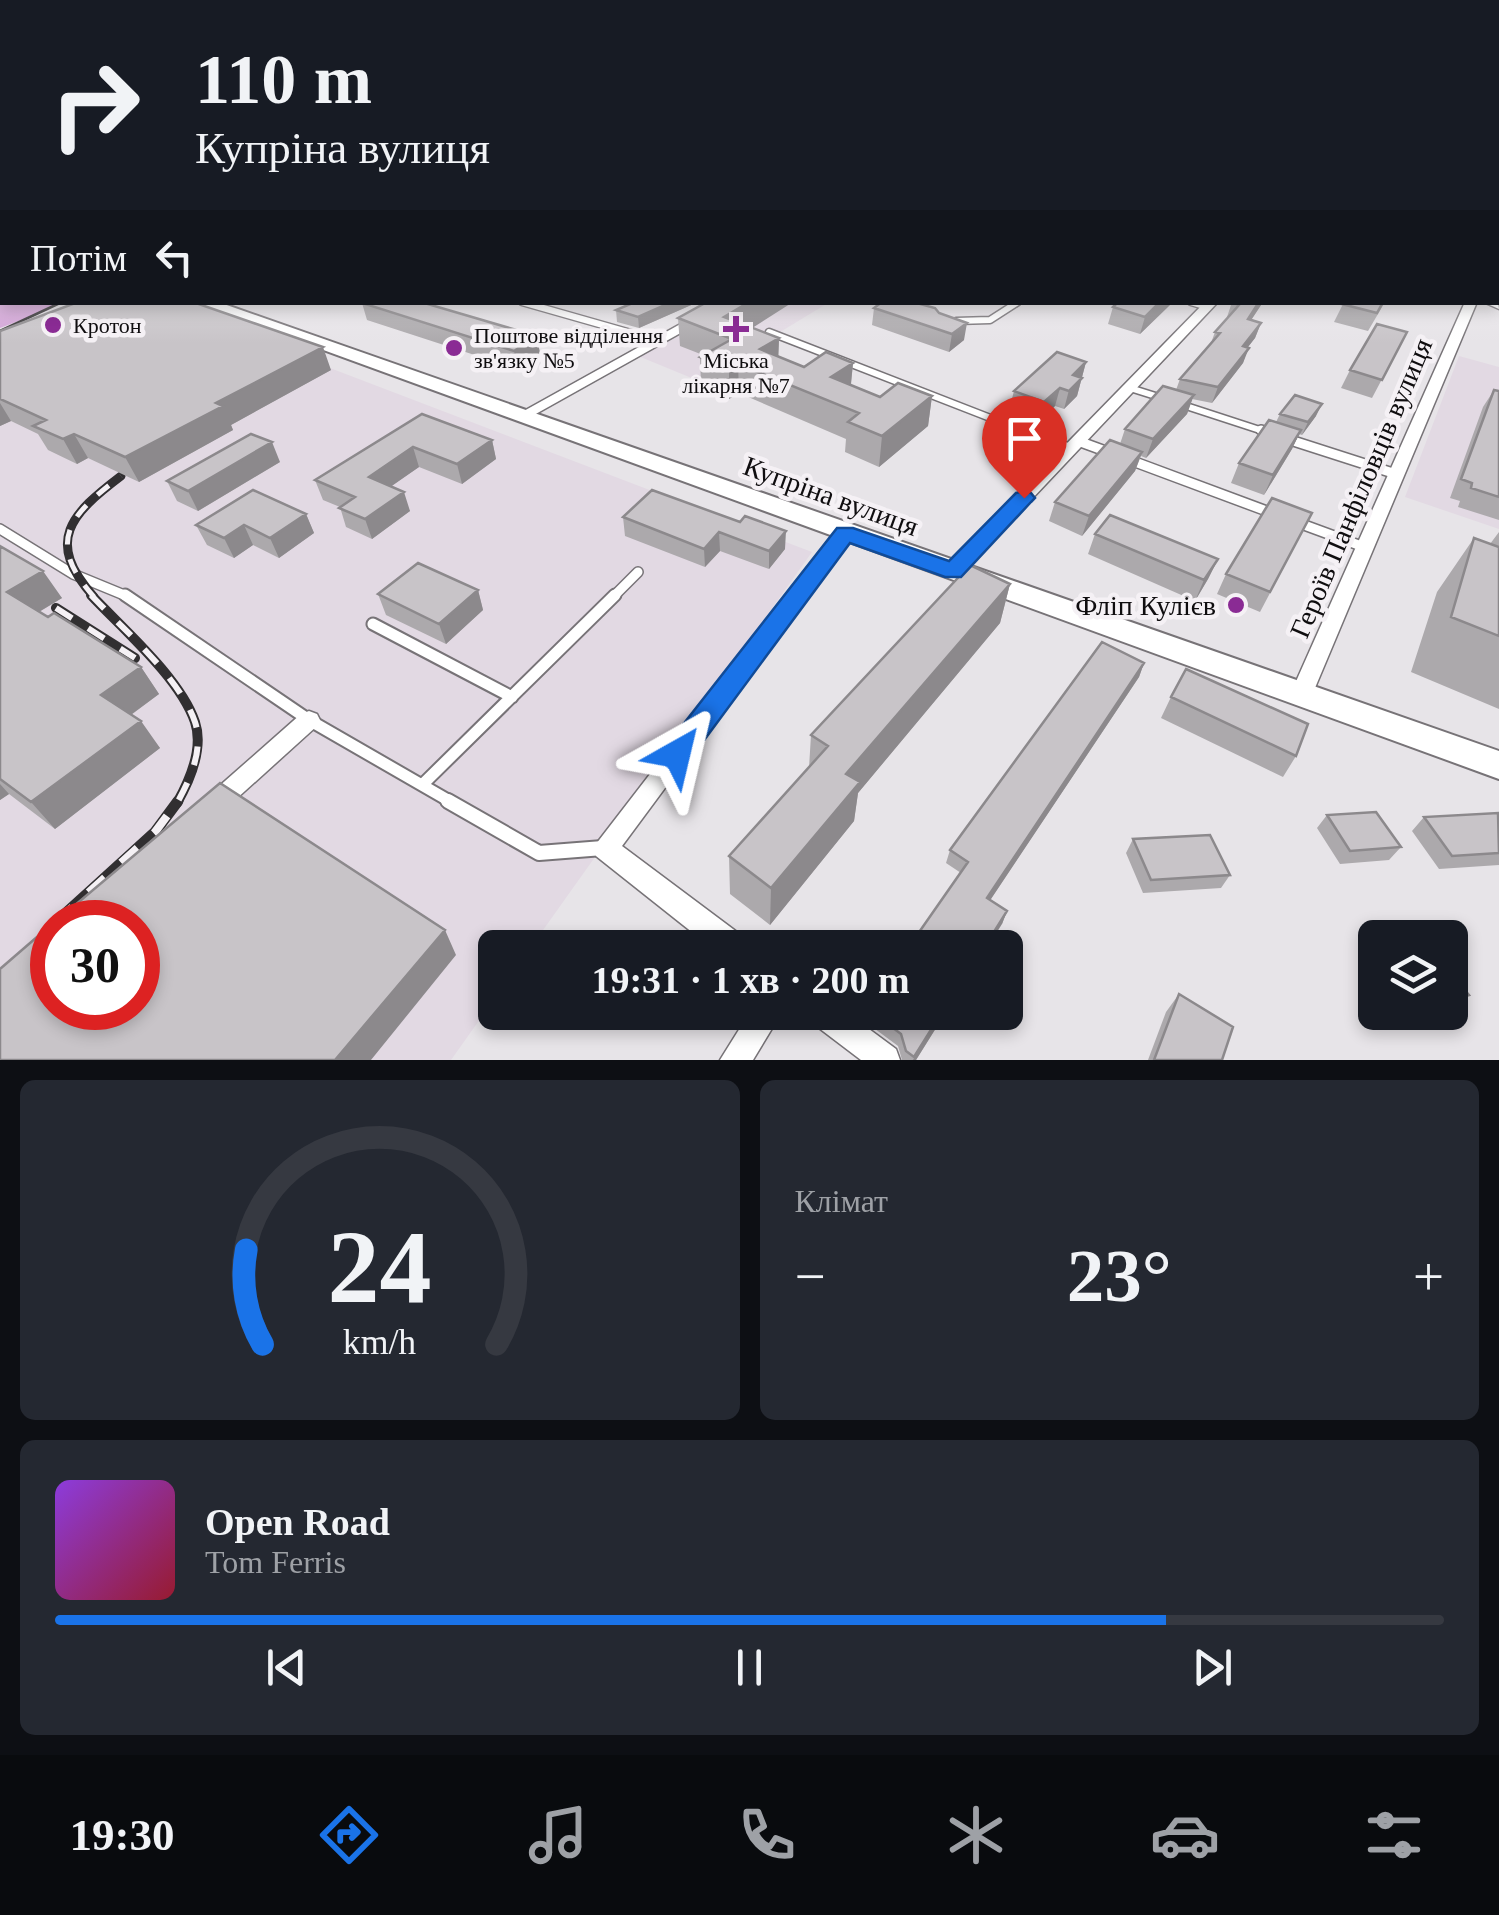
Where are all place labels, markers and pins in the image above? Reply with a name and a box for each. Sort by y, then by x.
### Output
place label: Кротон [73,313,142,338]
marker: Кротон [42,314,64,336]
marker: Міська лікарня №7 [723,316,749,342]
place label: Поштове відділення зв'язку №5 [474,323,663,373]
marker: Поштове відділення зв'язку №5 [443,337,465,359]
place label: Міська лікарня №7 [682,348,790,398]
pin [982,396,1067,499]
place label: Фліп Кулієв [1075,590,1216,621]
marker: Фліп Кулієв [1225,594,1247,616]

